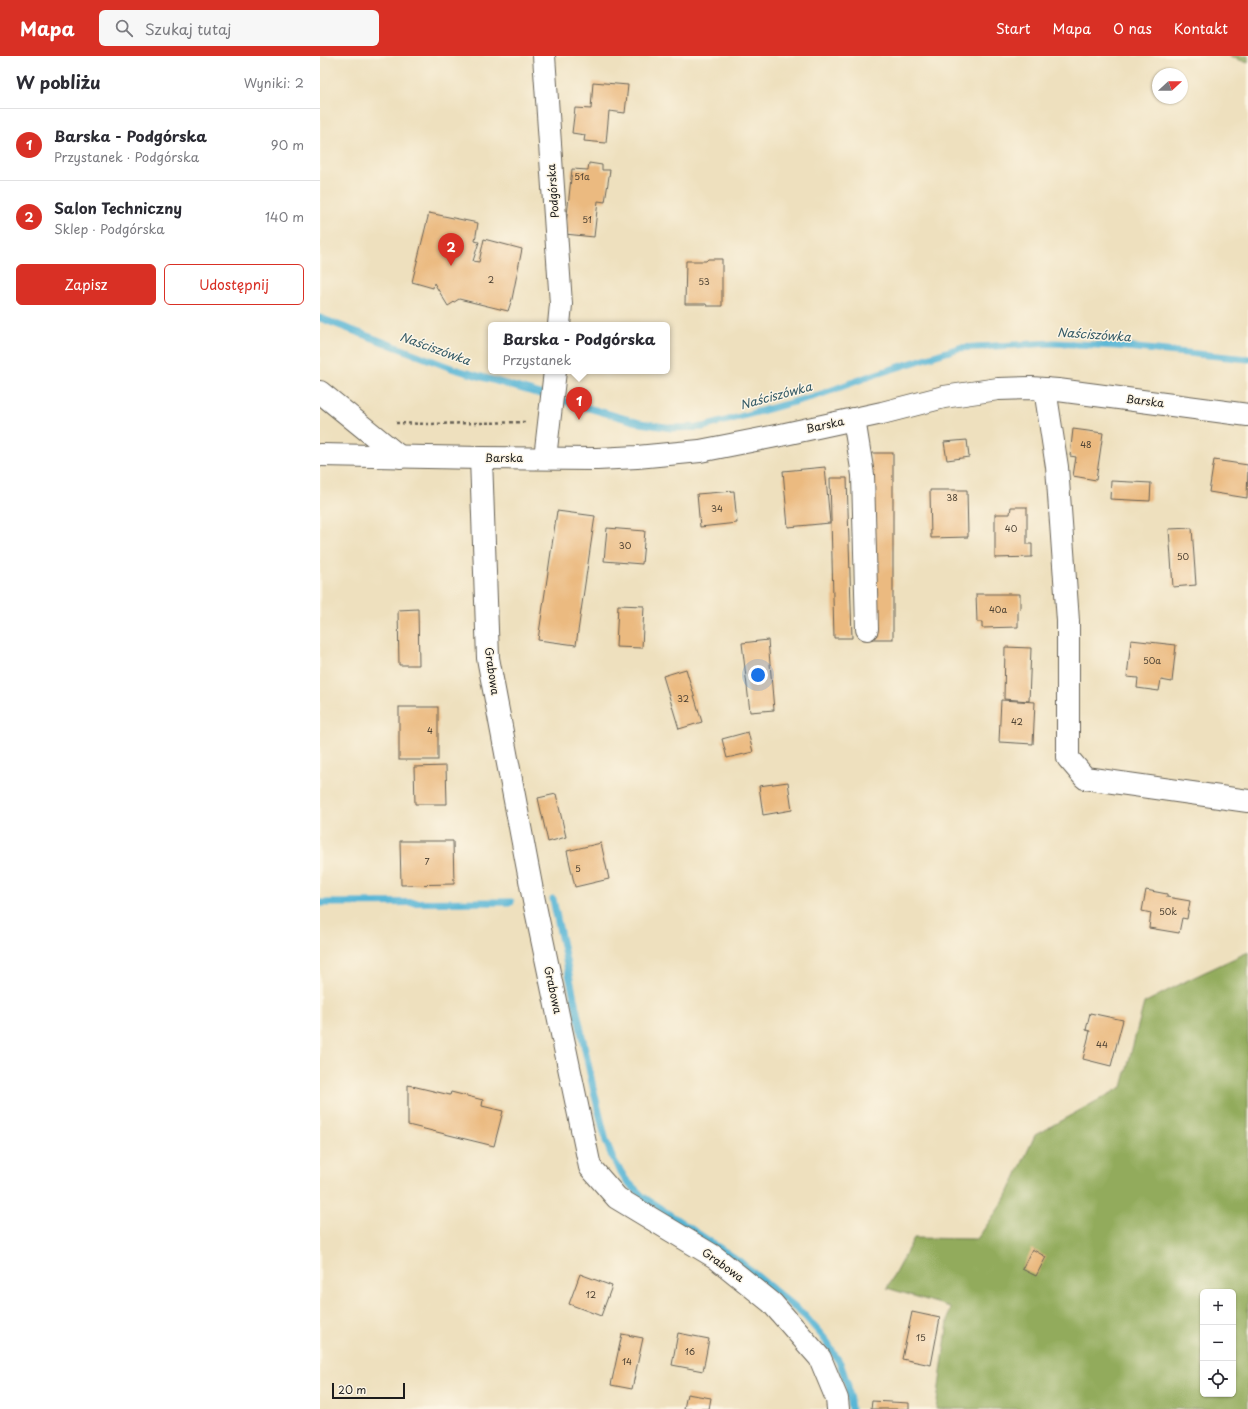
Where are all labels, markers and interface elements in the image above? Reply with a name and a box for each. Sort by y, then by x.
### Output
search box [99,10,379,46]
text: Mapa [20,14,75,42]
icon: search [113,17,135,39]
text: Szukaj tutaj [145,17,231,40]
text: Start [996,18,1031,39]
text: Mapa [1053,18,1091,39]
text: O nas [1113,18,1152,39]
text: Kontakt [1174,18,1228,39]
north arrow [1152,68,1188,104]
text: W pobliżu [16,69,101,95]
text: Wyniki: 2 [244,73,304,92]
text: Barska - Podgórska [54,124,207,147]
text: 1 [26,135,32,154]
text: 90 m [271,135,304,154]
text: Przystanek · Podgórska [54,147,199,166]
street label: Podgórska [542,163,563,219]
house number: 51a [574,169,590,183]
text: Salon Techniczny [54,196,182,219]
text: 2 [24,207,34,226]
text: 140 m [265,207,304,226]
house number: 51 [582,212,592,226]
text: Sklep · Podgórska [54,219,165,238]
pin: 2 [438,233,464,266]
button: Zapisz [16,264,156,305]
button: Udostępnij [164,264,304,305]
house number: 2 [488,272,494,286]
house number: 53 [698,274,710,288]
popup [488,322,670,374]
water label: Naściszówka [1057,322,1132,346]
water label: Naściszówka [398,327,474,369]
text: Barska - Podgórska [502,327,656,350]
text: Przystanek [502,350,571,369]
water label: Naściszówka [738,377,814,413]
pin: 1 [566,387,592,420]
street label: Barska [1125,390,1165,411]
street label: Barska [804,412,846,437]
house number: 48 [1080,437,1092,451]
street label: Barska [485,449,523,466]
house number: 38 [946,490,958,504]
house number: 34 [711,501,723,515]
house number: 40 [1005,521,1018,535]
house number: 30 [619,538,632,552]
house number: 50 [1177,549,1190,563]
house number: 40a [989,602,1007,616]
street label: Grabowa [481,646,504,696]
house number: 50a [1143,653,1161,667]
your location [748,665,768,685]
house number: 32 [677,691,689,705]
house number: 42 [1011,714,1023,728]
house number: 4 [427,723,433,737]
house number: 7 [424,854,430,868]
house number: 5 [575,861,581,875]
house number: 50k [1159,904,1177,918]
street label: Grabowa [540,965,567,1015]
house number: 44 [1096,1037,1108,1051]
street label: Grabowa [699,1244,748,1286]
house number: 12 [586,1287,596,1301]
map controls [1200,1289,1236,1397]
button: + [1200,1289,1236,1325]
button: − [1200,1325,1236,1361]
house number: 15 [916,1330,926,1344]
house number: 16 [685,1344,695,1358]
house number: 14 [622,1354,632,1368]
button: locate [1200,1361,1236,1397]
scale bar [332,1381,405,1400]
text: 20 m [338,1381,366,1398]

